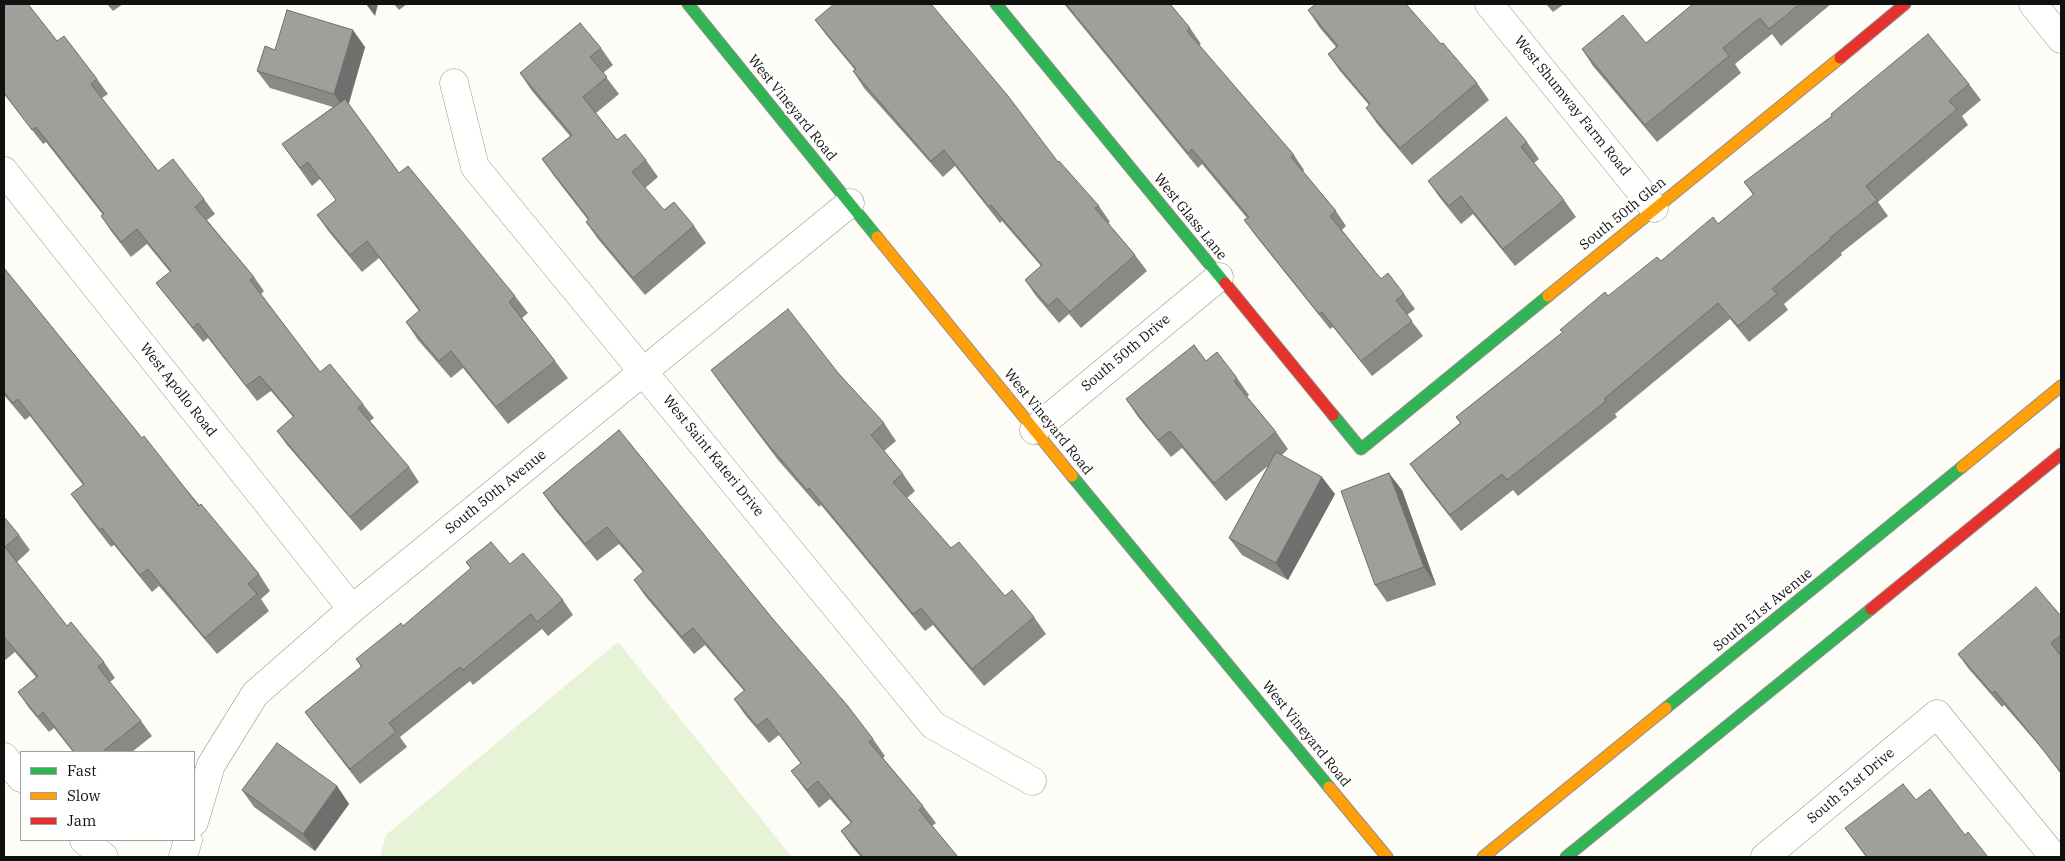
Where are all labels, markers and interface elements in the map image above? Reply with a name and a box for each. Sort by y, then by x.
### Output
street label: West Shumway Farm Road [1510,33,1634,179]
street label: West Vineyard Road [744,52,840,164]
street label: West Glass Lane [1150,170,1230,264]
street label: South 50th Glen [1576,174,1670,254]
street label: South 50th Drive [1078,311,1174,395]
street label: West Apollo Road [136,340,220,440]
street label: West Vineyard Road [1000,366,1096,478]
street label: West Saint Kateri Drive [659,392,767,520]
street label: South 50th Avenue [442,446,550,538]
street label: South 51st Avenue [1710,565,1816,655]
street label: West Vineyard Road [1258,678,1354,790]
street label: South 51st Drive [1804,745,1898,827]
legend [20,751,195,841]
text: Fast [67,761,97,780]
text: Slow [67,786,100,805]
text: Jam [67,811,96,830]

